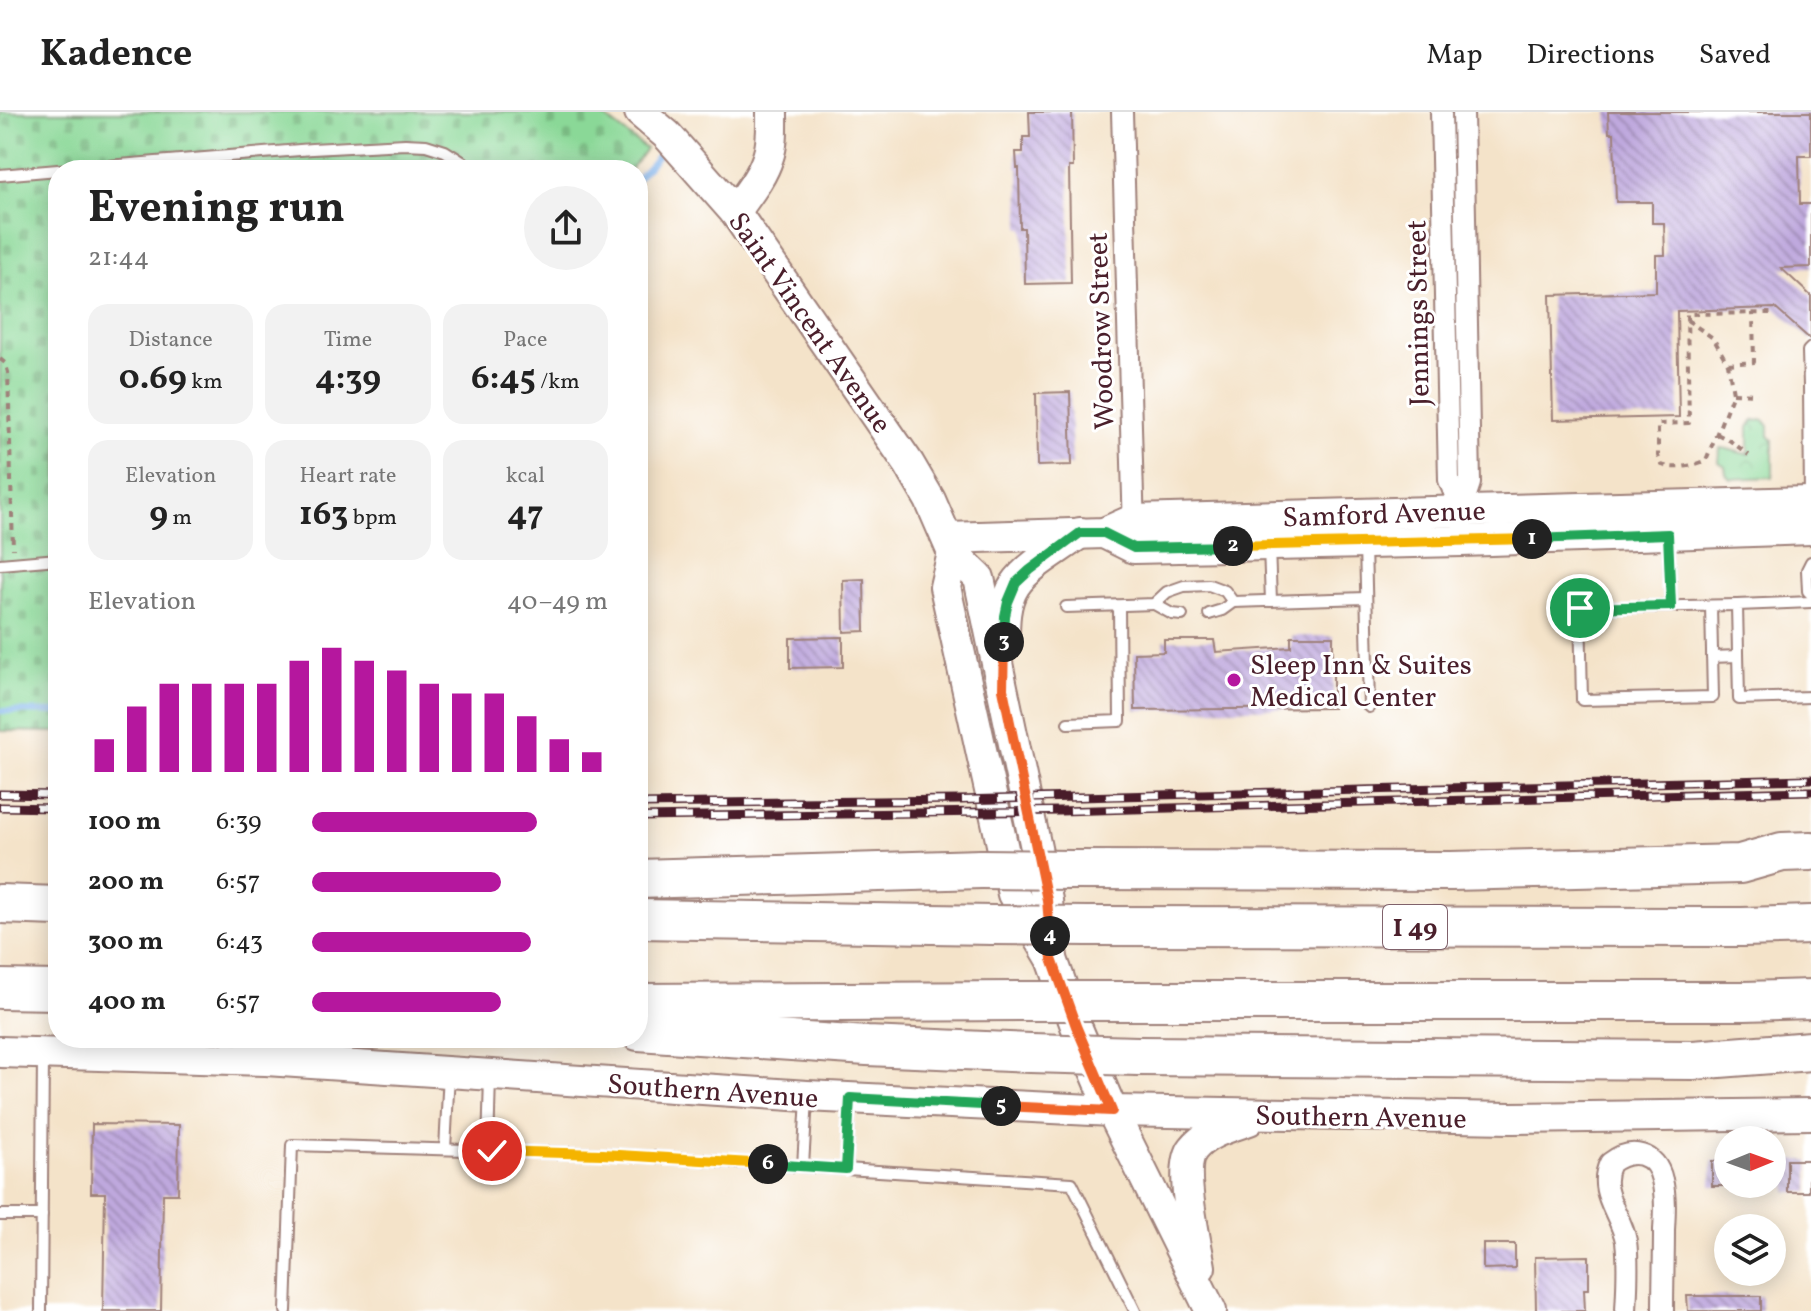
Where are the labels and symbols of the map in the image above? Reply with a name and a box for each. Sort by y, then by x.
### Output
street label: Saint Vincent Avenue [718,205,900,442]
street label: Jennings Street [1398,219,1441,406]
street label: Woodrow Street [1080,231,1125,430]
street label: Samford Avenue [1282,492,1486,539]
pin: 1 [1512,519,1552,559]
pin: 2 [1213,526,1253,566]
pin [1546,574,1614,642]
pin: 3 [984,622,1024,662]
place label: Sleep Inn & Suites Medical Center [1250,647,1472,718]
marker: Sleep Inn & Suites Medical Center [1225,671,1243,689]
road number: I 49 [1383,905,1447,949]
pin: 4 [1030,916,1070,956]
street label: Southern Avenue [606,1066,820,1119]
pin: 5 [981,1086,1021,1126]
street label: Southern Avenue [1255,1097,1467,1140]
pin [458,1117,526,1185]
north arrow [1714,1126,1786,1198]
pin: 6 [748,1144,788,1184]

